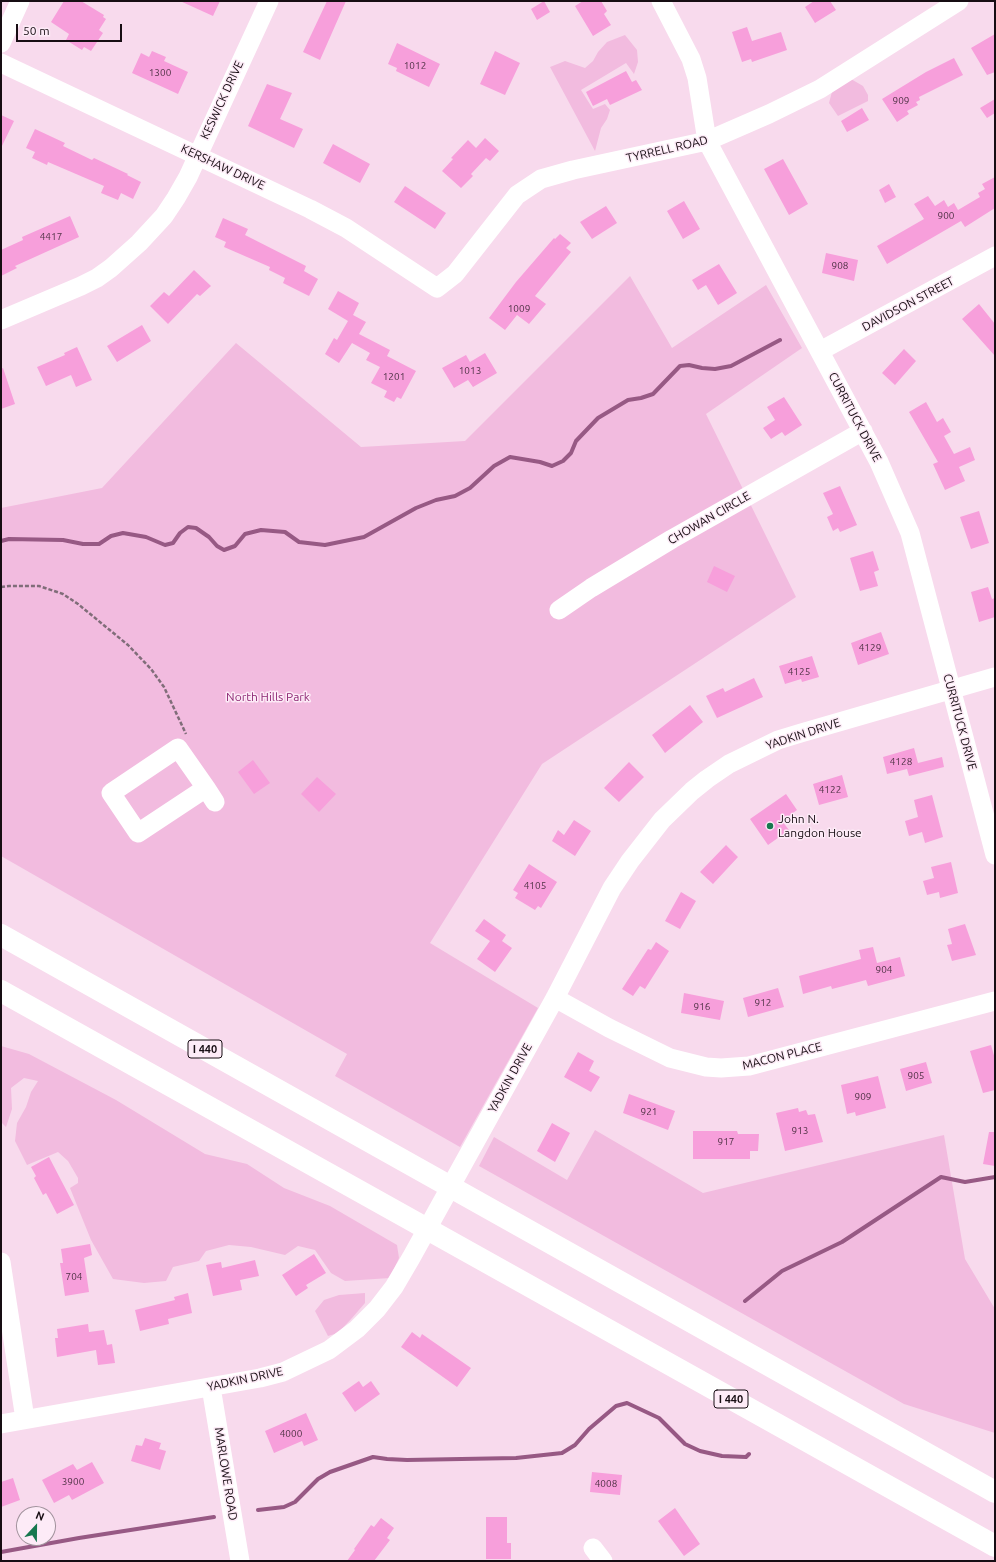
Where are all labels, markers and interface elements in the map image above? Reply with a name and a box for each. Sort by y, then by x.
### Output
scale bar [18,16,124,42]
text: 50 m [23,24,50,37]
street label: KESWICK DRIVE [197,58,247,142]
house number: 1012 [404,60,426,72]
house number: 1300 [149,67,171,79]
house number: 909 [893,95,909,107]
street label: TYRRELL ROAD [625,133,709,165]
street label: KERSHAW DRIVE [179,141,267,193]
house number: 900 [938,210,954,222]
house number: 4417 [40,231,62,243]
house number: 908 [832,260,848,272]
street label: DAVIDSON STREET [860,274,956,334]
house number: 1009 [508,303,530,315]
house number: 1013 [459,365,481,377]
street label: CURRITUCK DRIVE [825,370,885,464]
house number: 1201 [383,371,405,383]
street label: CHOWAN CIRCLE [665,488,753,548]
house number: 4129 [859,642,881,654]
house number: 4125 [788,666,810,678]
street label: CURRITUCK DRIVE [940,672,980,772]
park label: North Hills Park [226,690,310,704]
street label: YADKIN DRIVE [764,715,842,753]
house number: 4128 [890,756,912,768]
house number: 4122 [819,784,841,796]
place label: John N. Langdon House [778,812,862,840]
marker: John N. Langdon House [765,821,775,831]
house number: 4105 [524,880,546,892]
house number: 904 [876,964,892,976]
house number: 912 [755,997,771,1009]
house number: 916 [694,1001,710,1013]
street label: MACON PLACE [741,1039,823,1073]
road number: I 440 [188,1040,222,1058]
street label: YADKIN DRIVE [485,1041,535,1115]
house number: 905 [908,1070,924,1082]
house number: 909 [855,1091,871,1103]
house number: 921 [641,1106,657,1118]
house number: 913 [792,1125,808,1137]
house number: 917 [718,1136,734,1148]
house number: 704 [66,1271,82,1283]
street label: YADKIN DRIVE [206,1364,284,1394]
road number: I 440 [714,1390,748,1408]
street label: MARLOWE ROAD [212,1426,240,1522]
house number: 4000 [280,1428,302,1440]
house number: 3900 [62,1476,84,1488]
house number: 4008 [595,1478,617,1490]
north arrow [16,1506,56,1546]
text: N [34,1509,46,1523]

